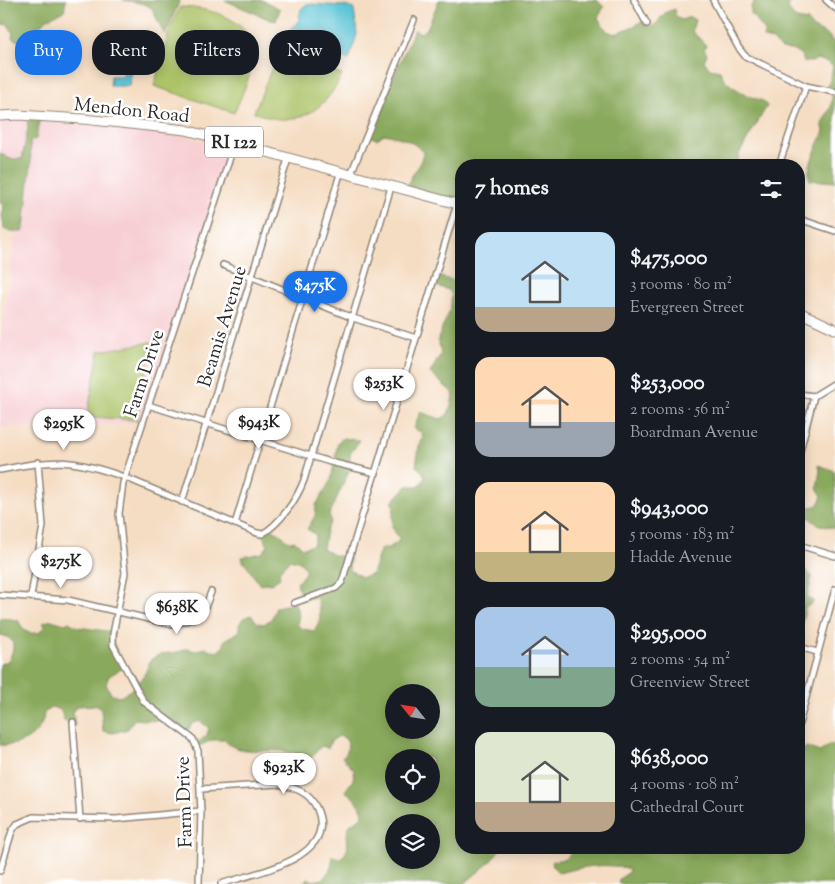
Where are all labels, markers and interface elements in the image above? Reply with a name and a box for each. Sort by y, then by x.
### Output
chip: Buy [15,30,82,75]
chip: Rent [92,30,165,75]
chip: Filters [175,30,259,75]
chip: New [269,30,341,75]
street label: Mendon Road [73,92,191,131]
road number: RI 122 [205,126,263,158]
text: 7 homes [475,174,549,204]
icon: filters [757,175,785,203]
text: $475,000 [630,244,707,274]
icon: home [515,252,575,312]
street label: Beamis Avenue [192,263,255,391]
pin: $475K [280,270,350,313]
text: 3 rooms · 80 m² [630,274,732,297]
text: $475K [294,275,336,298]
text: Evergreen Street [630,297,744,320]
street label: Farm Drive [118,326,172,421]
pin: $253K [349,368,419,411]
text: $253,000 [630,369,705,399]
text: $253K [364,373,404,396]
icon: home [515,377,575,437]
text: 2 rooms · 56 m² [630,399,730,422]
pin: $295K [29,408,99,451]
pin: $943K [224,408,294,450]
text: $943K [238,412,280,435]
text: $295K [43,413,85,436]
text: Boardman Avenue [630,422,758,445]
text: $943,000 [630,494,708,524]
icon: home [515,502,575,562]
text: 5 rooms · 183 m² [630,524,735,547]
pin: $275K [26,546,96,589]
text: Hadde Avenue [630,547,732,570]
text: $275K [40,551,82,574]
pin: $638K [142,592,212,635]
text: $638K [156,597,198,620]
text: $295,000 [630,619,707,649]
icon: home [515,627,575,687]
text: 2 rooms · 54 m² [630,649,730,672]
text: Greenview Street [630,672,750,695]
north arrow [385,684,440,739]
map controls [385,684,440,869]
text: $638,000 [630,744,708,774]
button: locate [385,749,440,804]
pin: $923K [249,752,319,795]
icon: home [515,752,575,812]
street label: Farm Drive [170,756,201,848]
text: $923K [263,757,305,780]
text: 4 rooms · 108 m² [630,774,739,797]
text: Cathedral Court [630,797,744,820]
button: layers [385,814,440,869]

